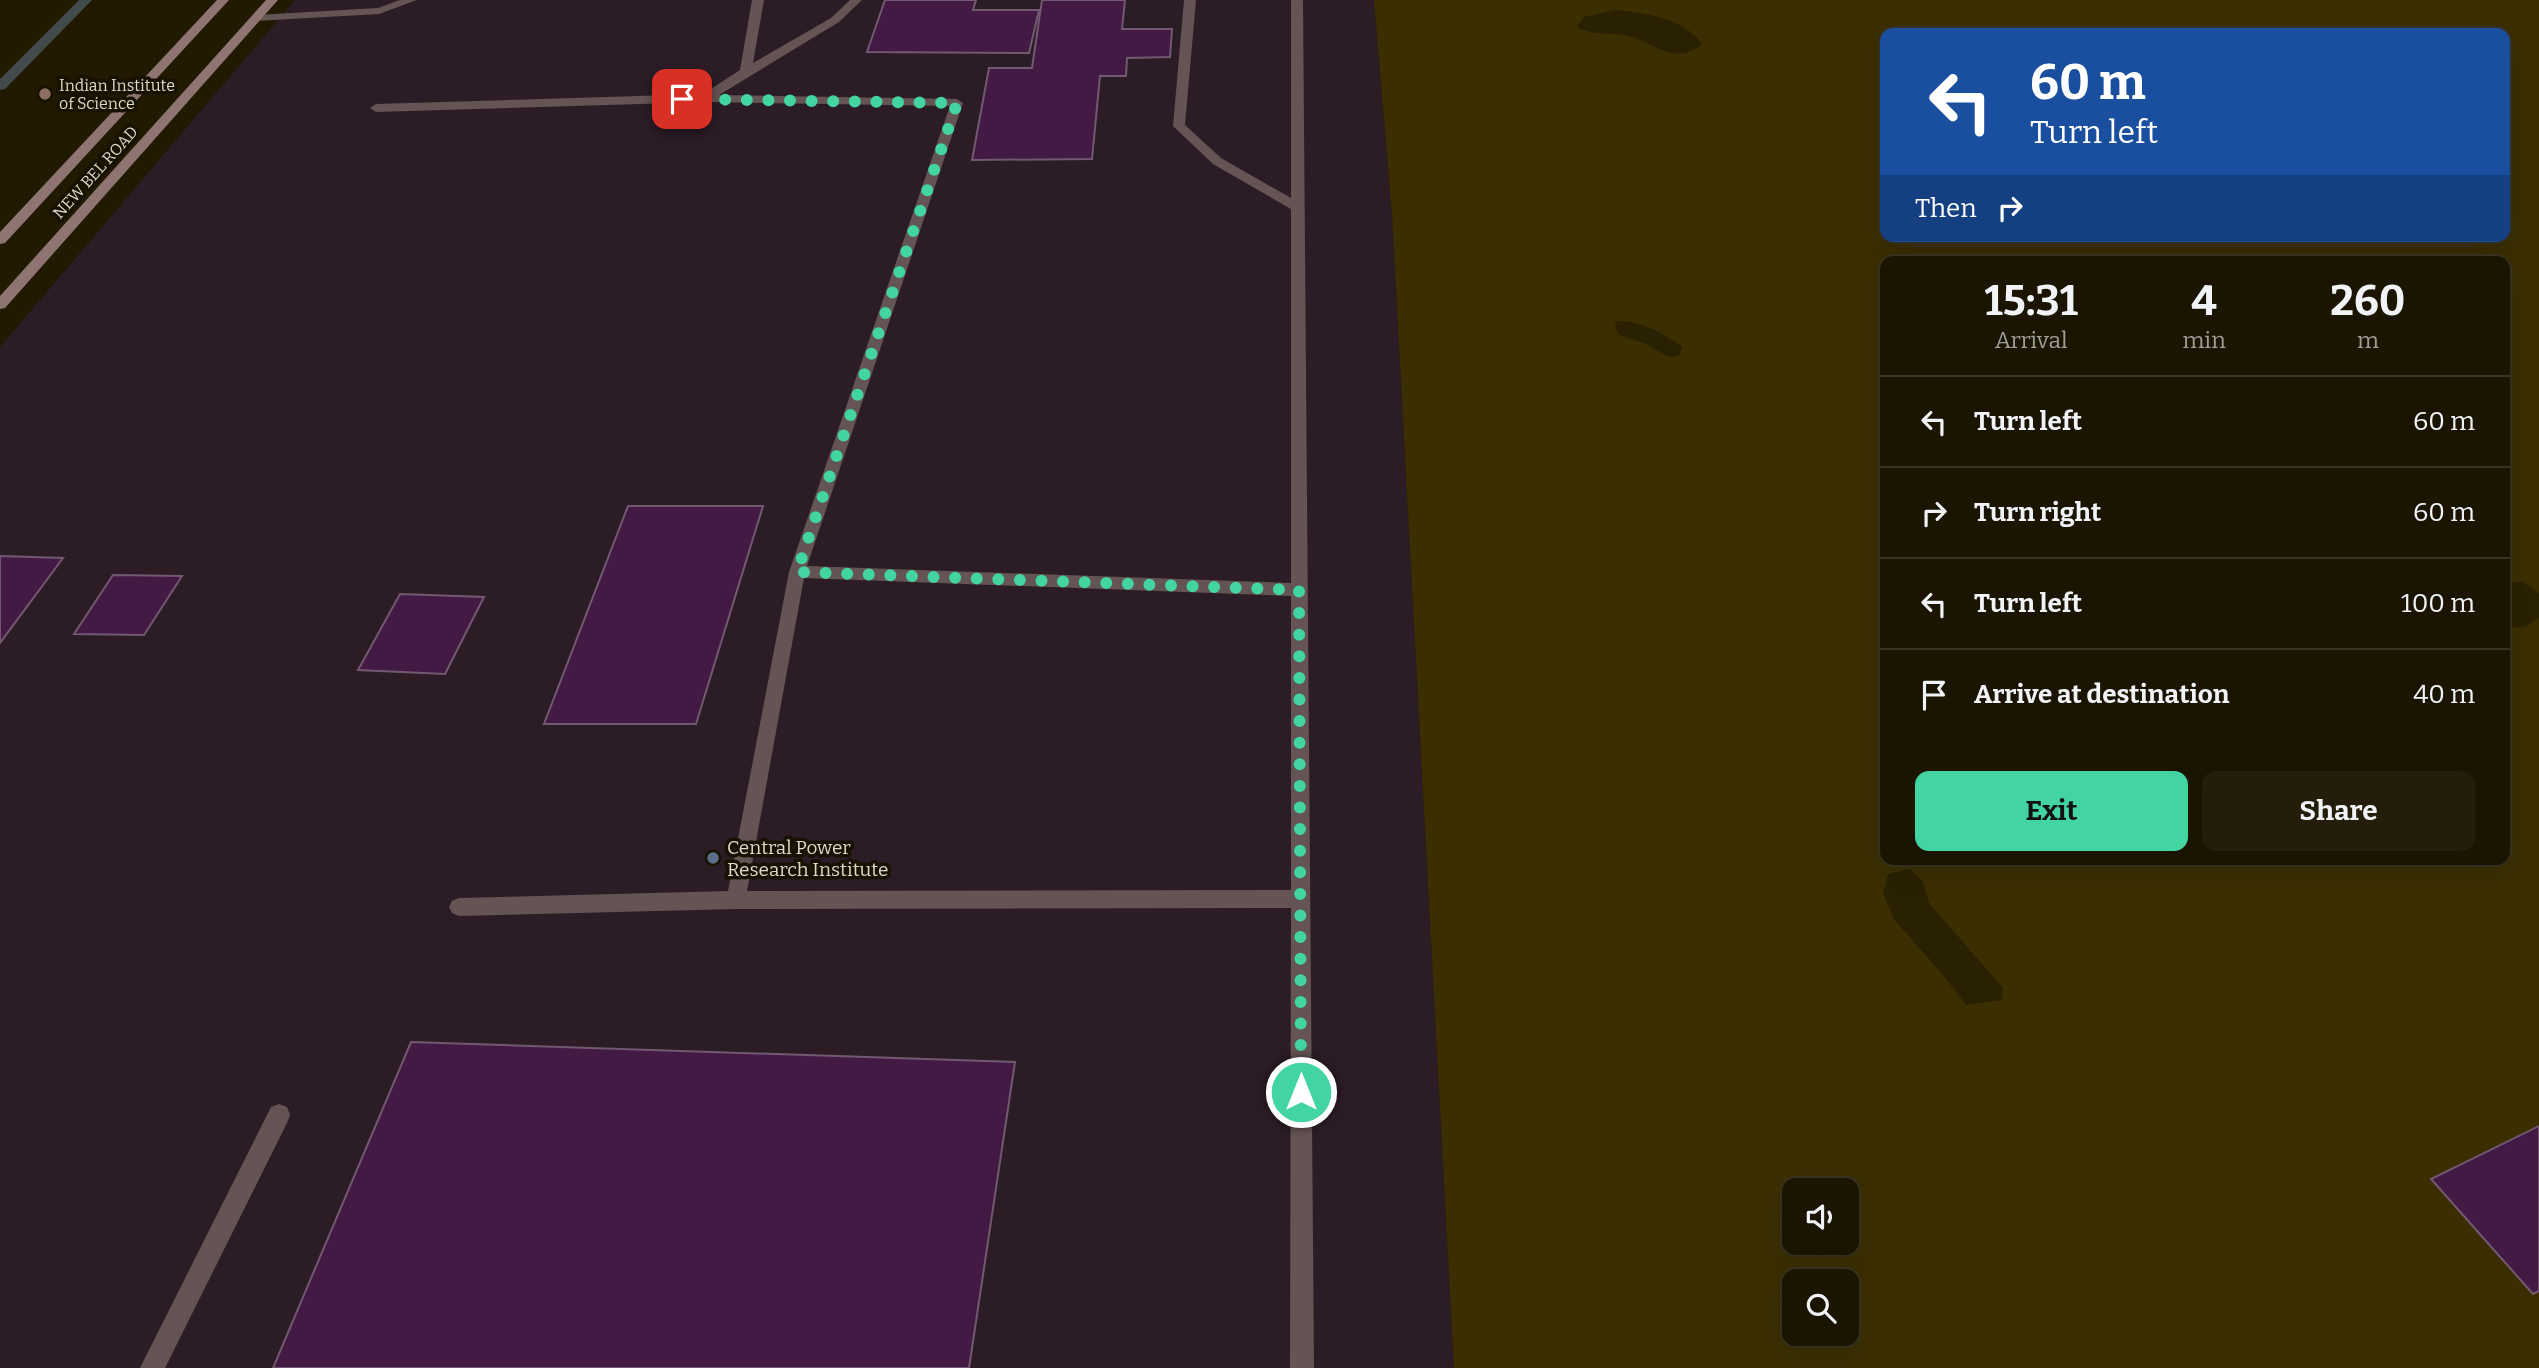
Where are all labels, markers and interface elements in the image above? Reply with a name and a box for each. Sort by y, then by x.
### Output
text: 60 m [2030,53,2146,112]
icon: left [1915,56,2006,147]
pin [652,69,712,129]
place label: Indian Institute of Science [59,76,175,113]
icon: arrive [663,80,701,118]
marker: Indian Institute of Science [37,86,53,102]
text: Turn left [2030,113,2158,151]
street label: NEW BEL ROAD [49,122,142,222]
icon: right [1991,189,2029,227]
text: Then [1915,193,1977,224]
text: 15:31 [1985,276,2078,326]
text: 4 [2191,276,2217,326]
text: 260 [2330,276,2405,326]
text: Arrival [1995,326,2068,354]
text: min [2182,326,2226,354]
text: m [2357,326,2379,354]
icon: left [1915,403,1953,441]
text: Turn left [1974,406,2082,437]
text: 60 m [2413,406,2475,437]
icon: right [1915,494,1953,532]
text: Turn right [1974,497,2101,528]
text: 60 m [2413,497,2475,528]
icon: left [1915,585,1953,623]
text: Turn left [1974,588,2082,619]
text: 100 m [2401,588,2475,619]
icon: arrive [1915,676,1953,714]
text: Arrive at destination [1974,679,2229,710]
text: 40 m [2413,679,2475,710]
button: Exit [1915,771,2188,851]
button: Share [2202,771,2475,851]
place label: Central Power Research Institute [727,836,888,881]
marker: Central Power Research Institute [705,850,721,866]
position arrow [1264,1055,1338,1129]
map controls [1782,1178,1859,1346]
button: sound [1782,1178,1859,1255]
button: search [1782,1269,1859,1346]

